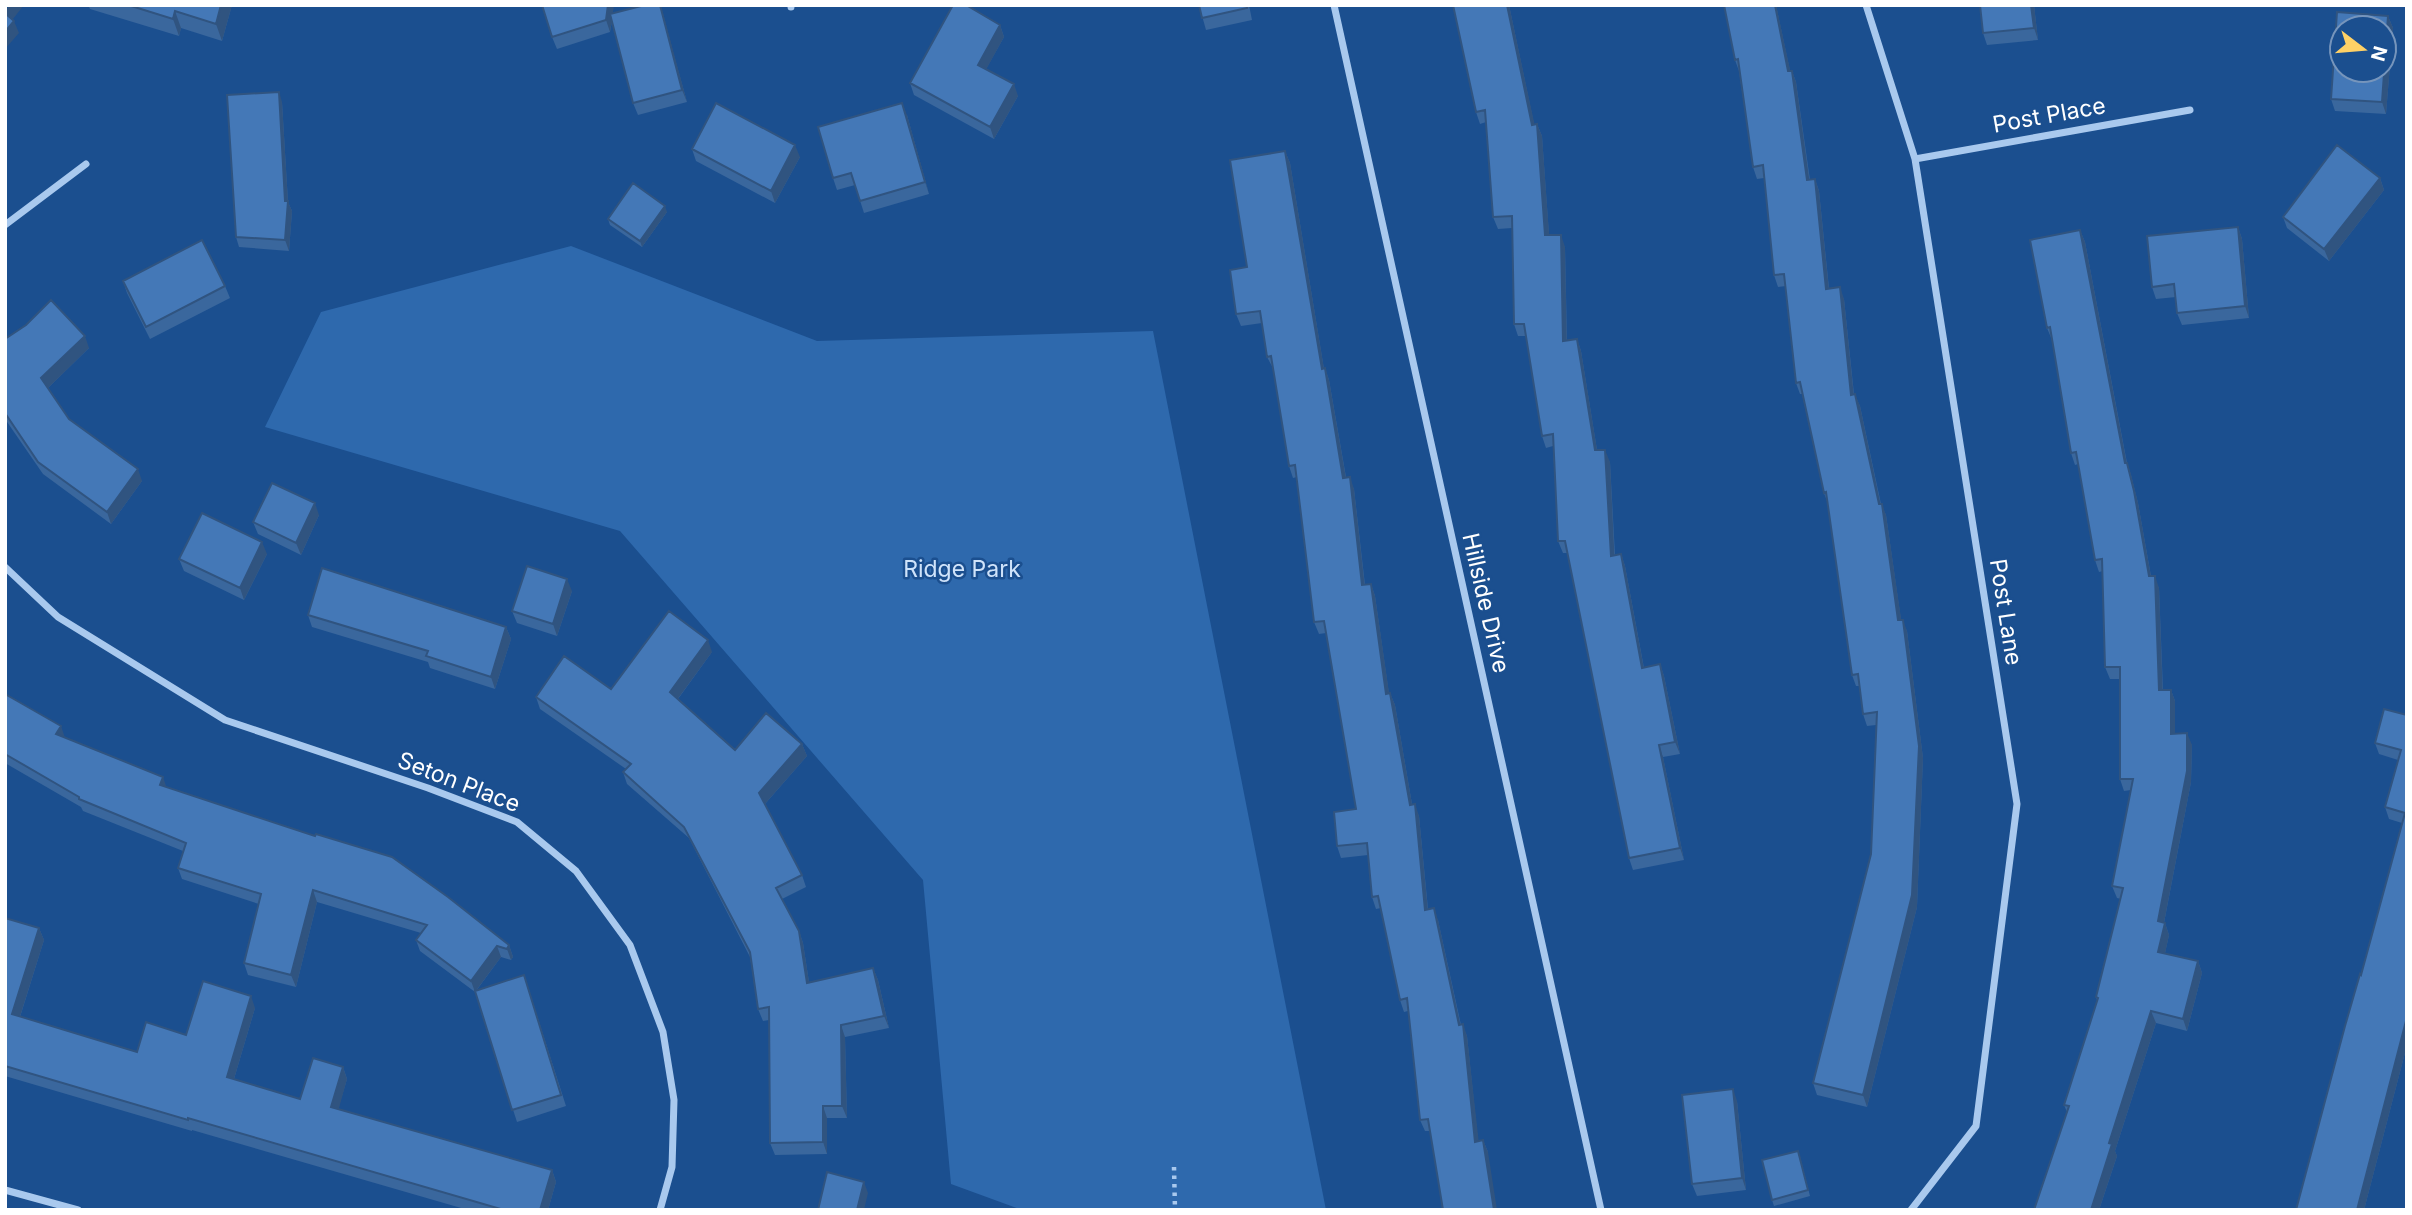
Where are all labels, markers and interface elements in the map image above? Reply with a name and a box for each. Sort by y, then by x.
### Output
north arrow [2328,14,2398,84]
text: N [2366,43,2392,64]
street label: Post Place [1990,91,2108,139]
street label: Hillside Drive [1456,530,1516,676]
park label: Ridge Park [903,555,1021,583]
street label: Post Lane [1984,557,2028,667]
street label: Seton Place [394,746,524,818]

